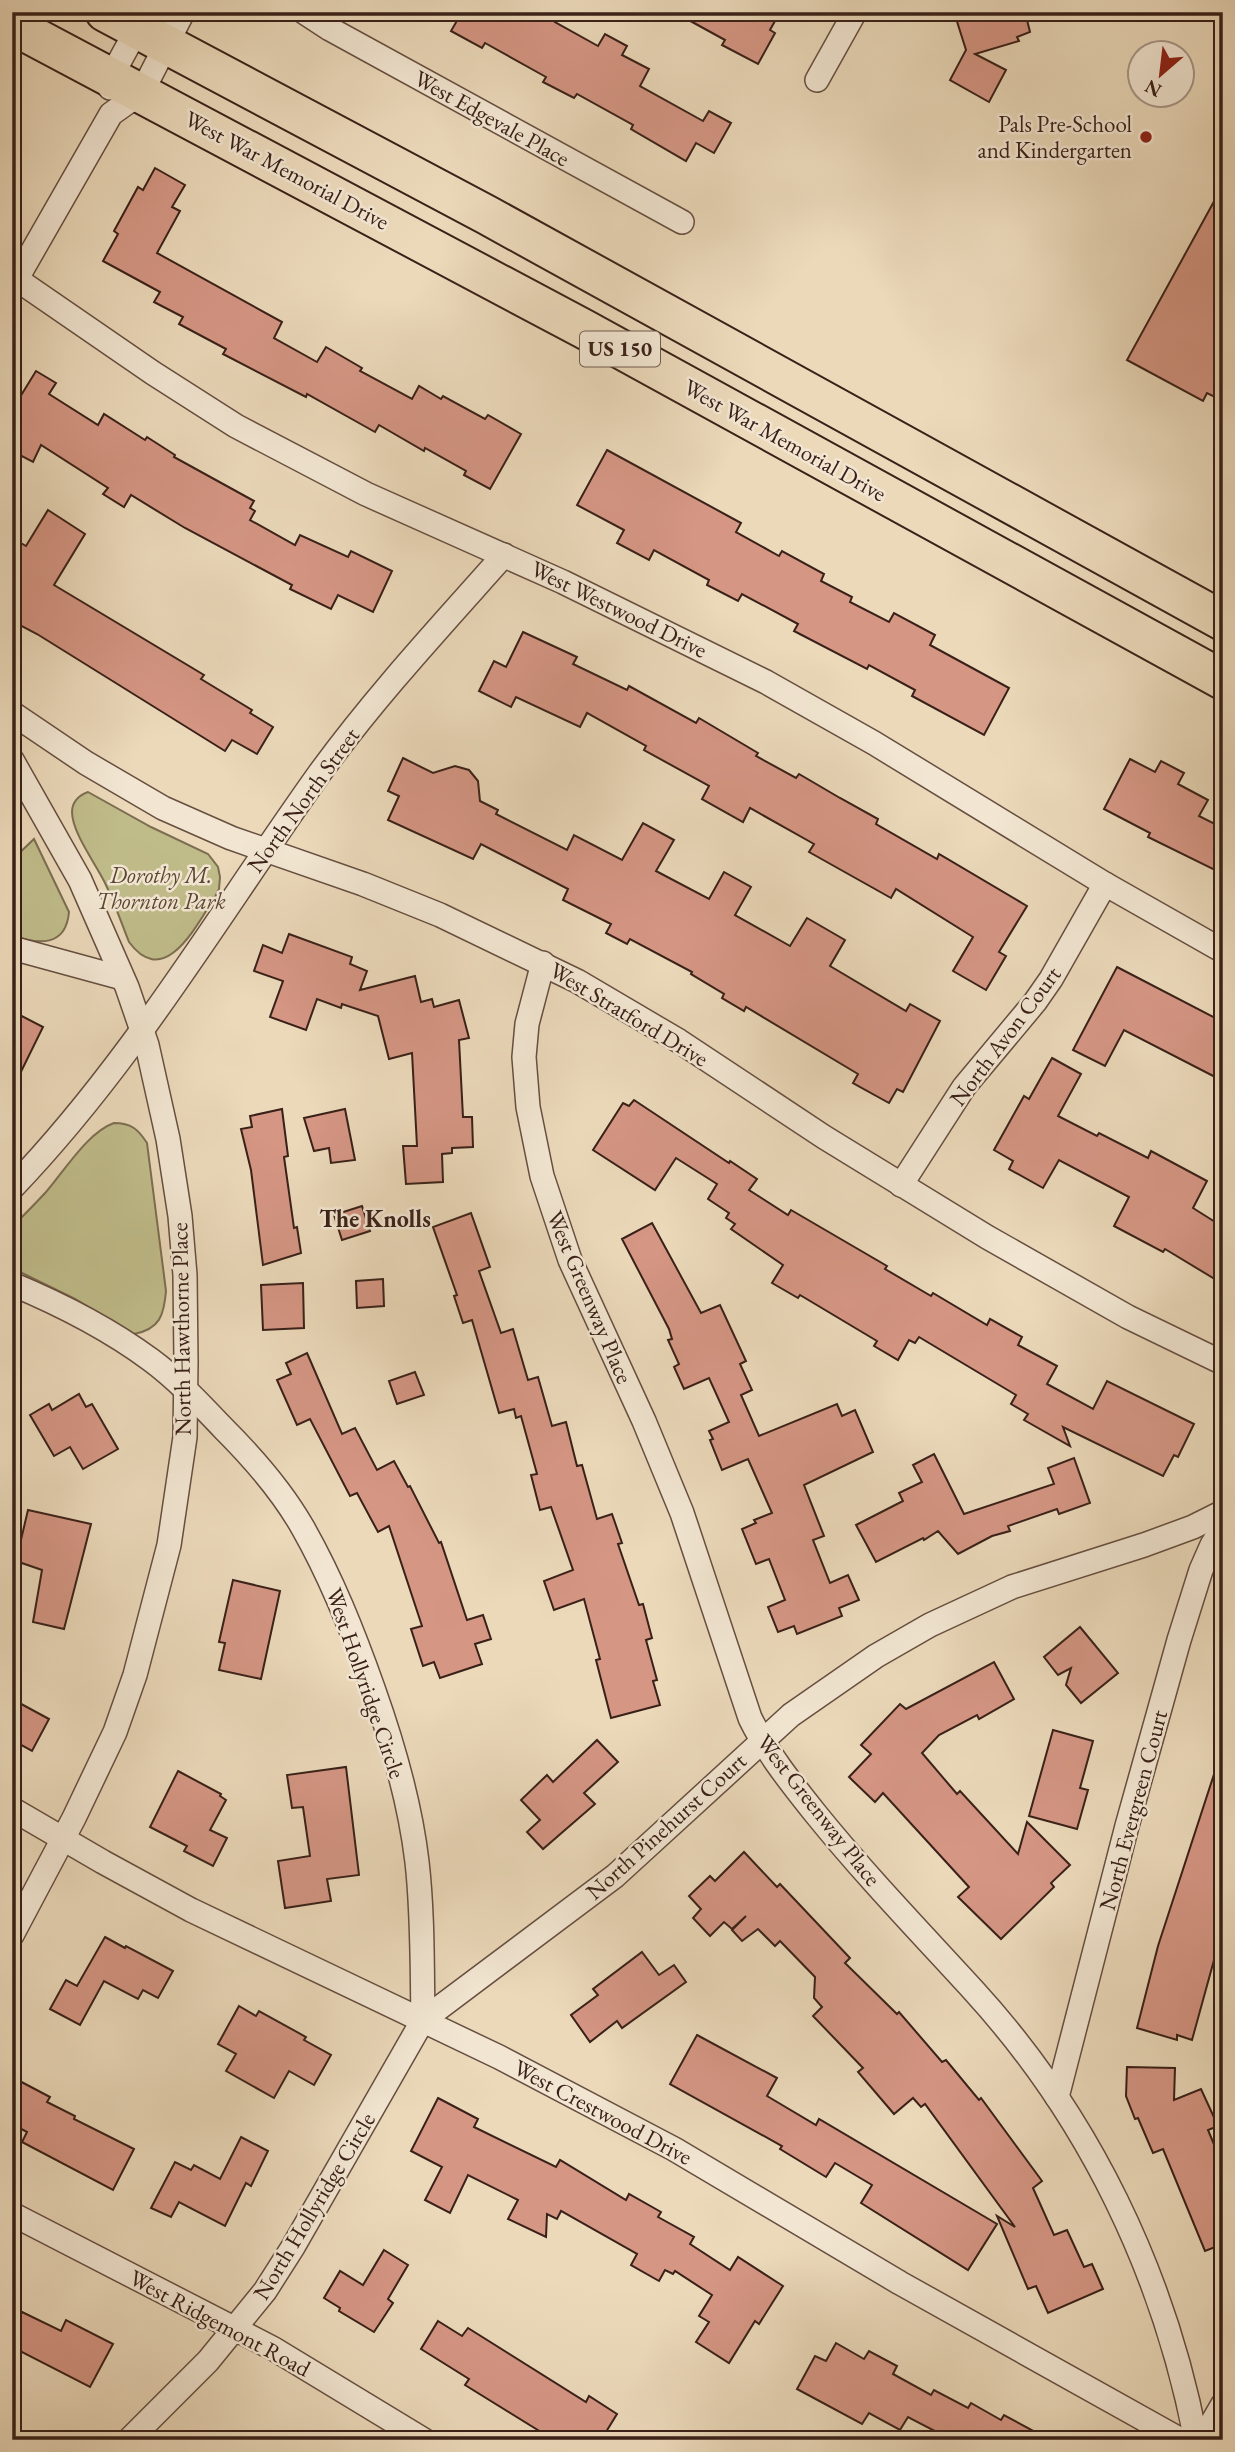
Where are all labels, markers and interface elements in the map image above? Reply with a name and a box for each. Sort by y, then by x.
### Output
north arrow [1126,38,1196,108]
street label: West Edgevale Place [409,63,575,173]
text: N [1140,74,1166,103]
street label: West War Memorial Drive [180,103,394,237]
place label: Pals Pre-School and Kindergarten [978,109,1132,165]
marker: Pals Pre-School and Kindergarten [1138,129,1154,145]
road number: US 150 [580,332,660,366]
street label: West War Memorial Drive [678,372,892,508]
street label: West Westwood Drive [526,553,712,665]
street label: North North Street [240,721,366,879]
park label: Dorothy M. Thornton Park [96,860,226,916]
street label: West Stratford Drive [544,955,714,1073]
street label: North Avon Court [943,959,1068,1112]
district label: The Knolls [319,1203,431,1234]
street label: West Greenway Place [540,1206,640,1388]
street label: North Hawthorne Place [164,1222,198,1436]
street label: West Hollyridge Circle [319,1584,413,1782]
street label: North Evergreen Court [1092,1706,1174,1914]
street label: West Greenway Place [750,1728,888,1892]
street label: North Pinehurst Court [579,1745,753,1906]
street label: West Crestwood Drive [509,2052,697,2172]
street label: North Hollyridge Circle [246,2107,382,2305]
street label: West Ridgemont Road [124,2263,316,2384]

